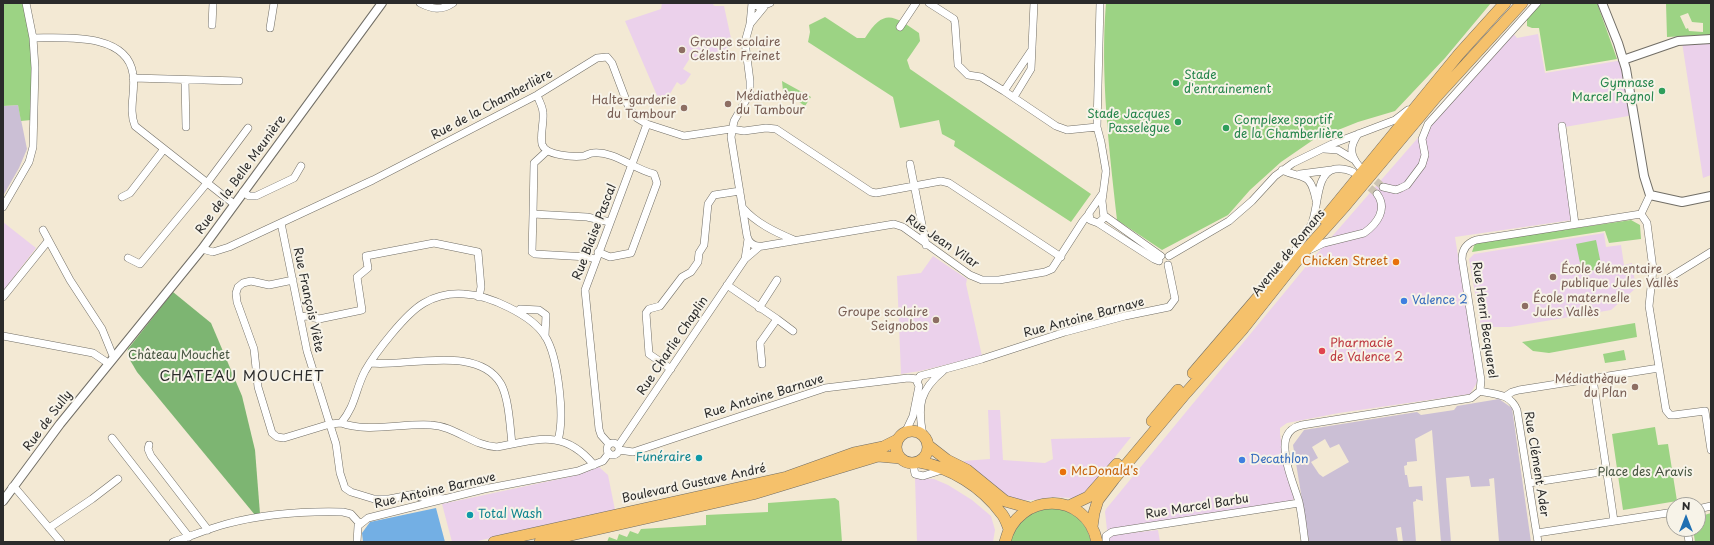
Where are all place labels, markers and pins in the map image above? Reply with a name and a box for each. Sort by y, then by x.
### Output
place label: Groupe scolaire Célestin Freinet [690,36,780,64]
marker: Groupe scolaire Célestin Freinet [677,45,687,55]
place label: Stade d'entrainement [1184,69,1271,97]
place label: Gymnase Marcel Pagnol [1572,77,1654,105]
marker: Stade d'entrainement [1171,78,1181,88]
marker: Gymnase Marcel Pagnol [1657,86,1667,96]
place label: Médiathèque du Tambour [736,90,808,118]
place label: Halte-garderie du Tambour [592,94,676,122]
marker: Médiathèque du Tambour [723,99,733,109]
marker: Halte-garderie du Tambour [679,103,689,113]
place label: Stade Jacques Passelègue [1087,108,1170,136]
place label: Complexe sportif de la Chamberlière [1234,114,1343,142]
marker: Stade Jacques Passelègue [1173,117,1183,127]
marker: Complexe sportif de la Chamberlière [1221,123,1231,133]
place label: Chicken Street [1302,255,1388,269]
marker: Chicken Street [1391,257,1401,267]
place label: École élémentaire publique Jules Vallès [1561,263,1679,291]
marker: École élémentaire publique Jules Vallès [1548,272,1558,282]
place label: École maternelle Jules Vallès [1533,292,1630,320]
place label: Valence 2 [1412,294,1468,308]
marker: Valence 2 [1399,296,1409,306]
marker: École maternelle Jules Vallès [1520,301,1530,311]
place label: Groupe scolaire Seignobos [838,306,928,334]
marker: Groupe scolaire Seignobos [931,315,941,325]
place label: Pharmacie de Valence 2 [1330,337,1403,365]
marker: Pharmacie de Valence 2 [1317,346,1327,356]
place label: Médiathèque du Plan [1555,373,1627,401]
marker: Médiathèque du Plan [1630,382,1640,392]
place label: Funéraire [636,451,691,465]
marker: Funéraire [694,453,704,463]
place label: Decathlon [1250,453,1308,467]
marker: Decathlon [1237,455,1247,465]
place label: McDonald's [1071,465,1138,479]
marker: McDonald's [1058,467,1068,477]
place label: Total Wash [478,508,542,522]
marker: Total Wash [465,510,475,520]

